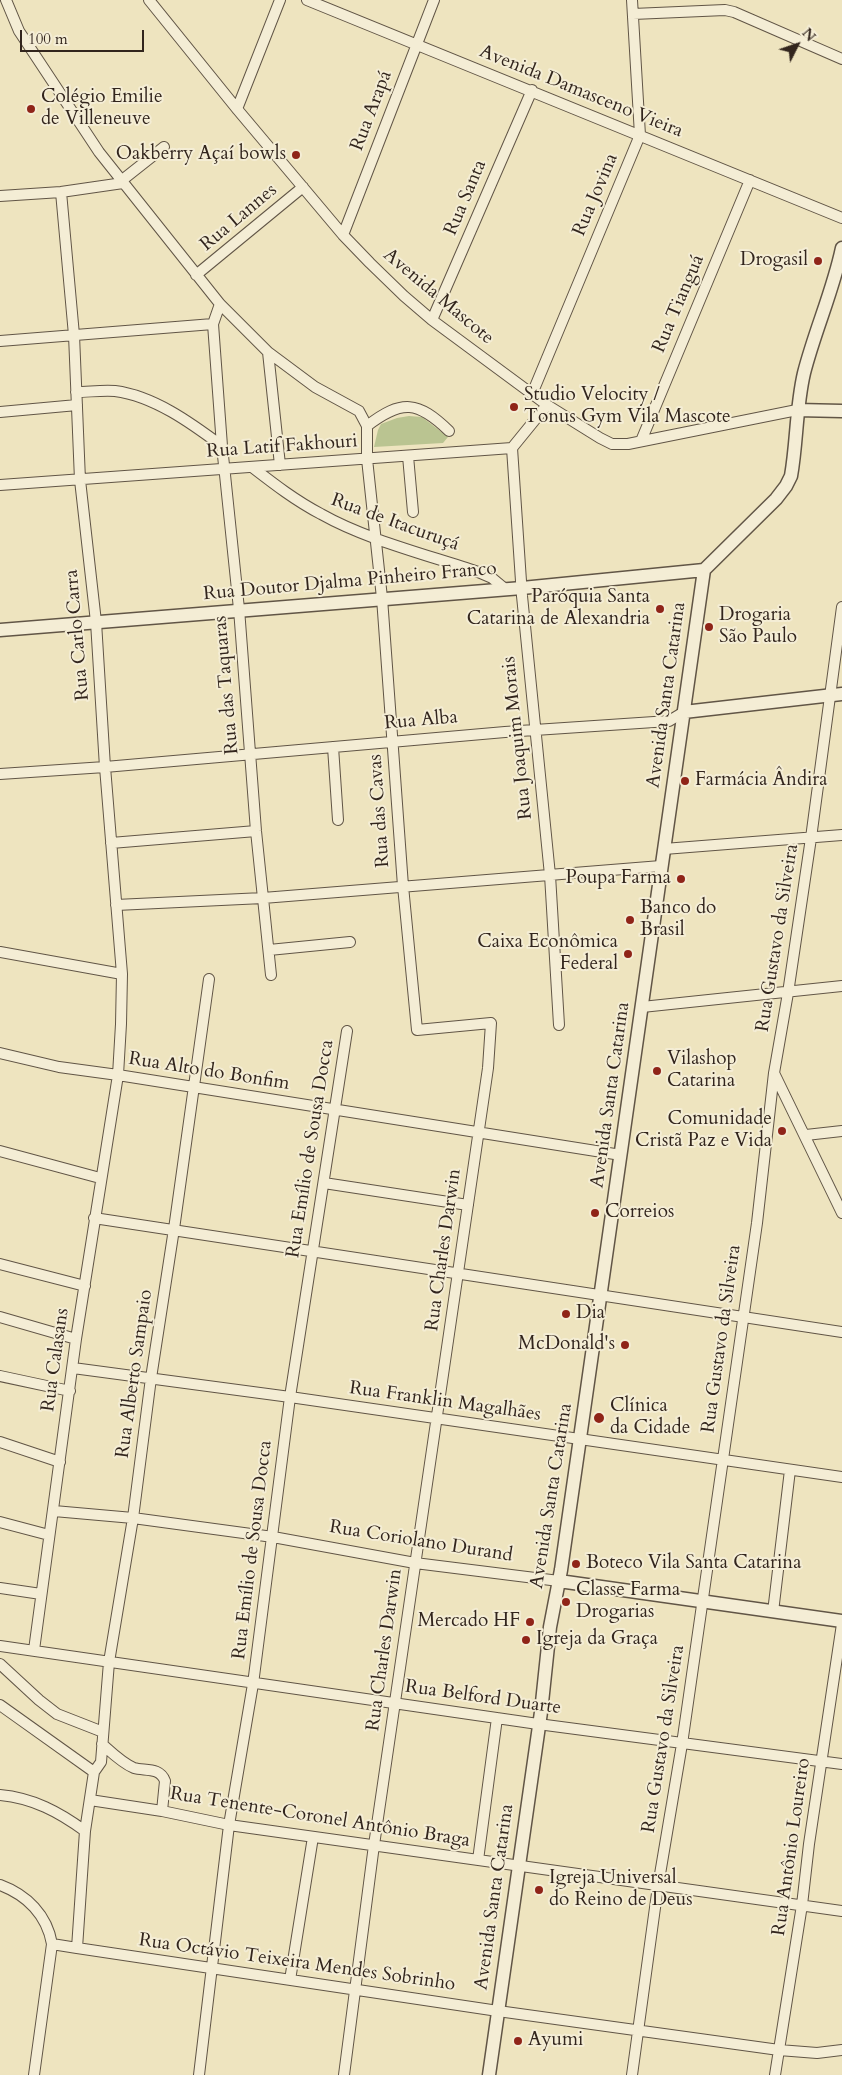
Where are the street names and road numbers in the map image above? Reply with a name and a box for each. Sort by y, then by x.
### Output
street label: Avenida Damasceno Vieira [476,41,686,143]
street label: Rua Arapá [346,68,398,154]
street label: Rua Jovina [568,150,624,240]
street label: Rua Santa [440,157,492,239]
street label: Rua Lannes [196,179,282,257]
street label: Avenida Mascote [378,244,498,350]
street label: Rua Tianguá [648,251,710,357]
street label: Rua Latif Fakhouri [206,430,358,464]
street label: Rua de Itacuruçá [328,489,462,557]
street label: Rua Doutor Djalma Pinheiro Franco [202,558,498,606]
street label: Rua Carlo Carra [61,568,95,702]
street label: Avenida Santa Catarina [643,601,691,789]
street label: Rua das Taquaras [210,615,244,755]
street label: Rua Joaquim Morais [498,655,538,821]
street label: Rua Alba [383,706,459,736]
street label: Rua das Cavas [365,754,395,868]
street label: Rua Gustavo da Silveira [752,843,804,1033]
street label: Avenida Santa Catarina [587,1001,635,1189]
street label: Rua Emílio de Sousa Docca [282,1038,340,1260]
street label: Rua Alto do Bonfim [127,1048,291,1096]
street label: Rua Charles Darwin [421,1167,467,1333]
street label: Rua Gustavo da Silveira [698,1243,746,1435]
street label: Rua Alberto Sampaio [112,1288,158,1460]
street label: Rua Calasans [37,1307,75,1413]
street label: Rua Franklin Magalhães [348,1377,542,1427]
street label: Avenida Santa Catarina [526,1402,578,1590]
street label: Rua Emílio de Sousa Docca [228,1439,278,1661]
street label: Rua Coriolano Durand [328,1516,514,1568]
street label: Rua Charles Darwin [362,1567,408,1733]
street label: Rua Gustavo da Silveira [638,1644,690,1834]
street label: Rua Belford Duarte [404,1676,562,1720]
street label: Rua Antônio Loureiro [768,1757,816,1937]
street label: Rua Tenente-Coronel Antônio Braga [168,1783,472,1853]
street label: Avenida Santa Catarina [471,1803,519,1991]
street label: Rua Octávio Teixeira Mendes Sobrinho [137,1929,457,1997]

